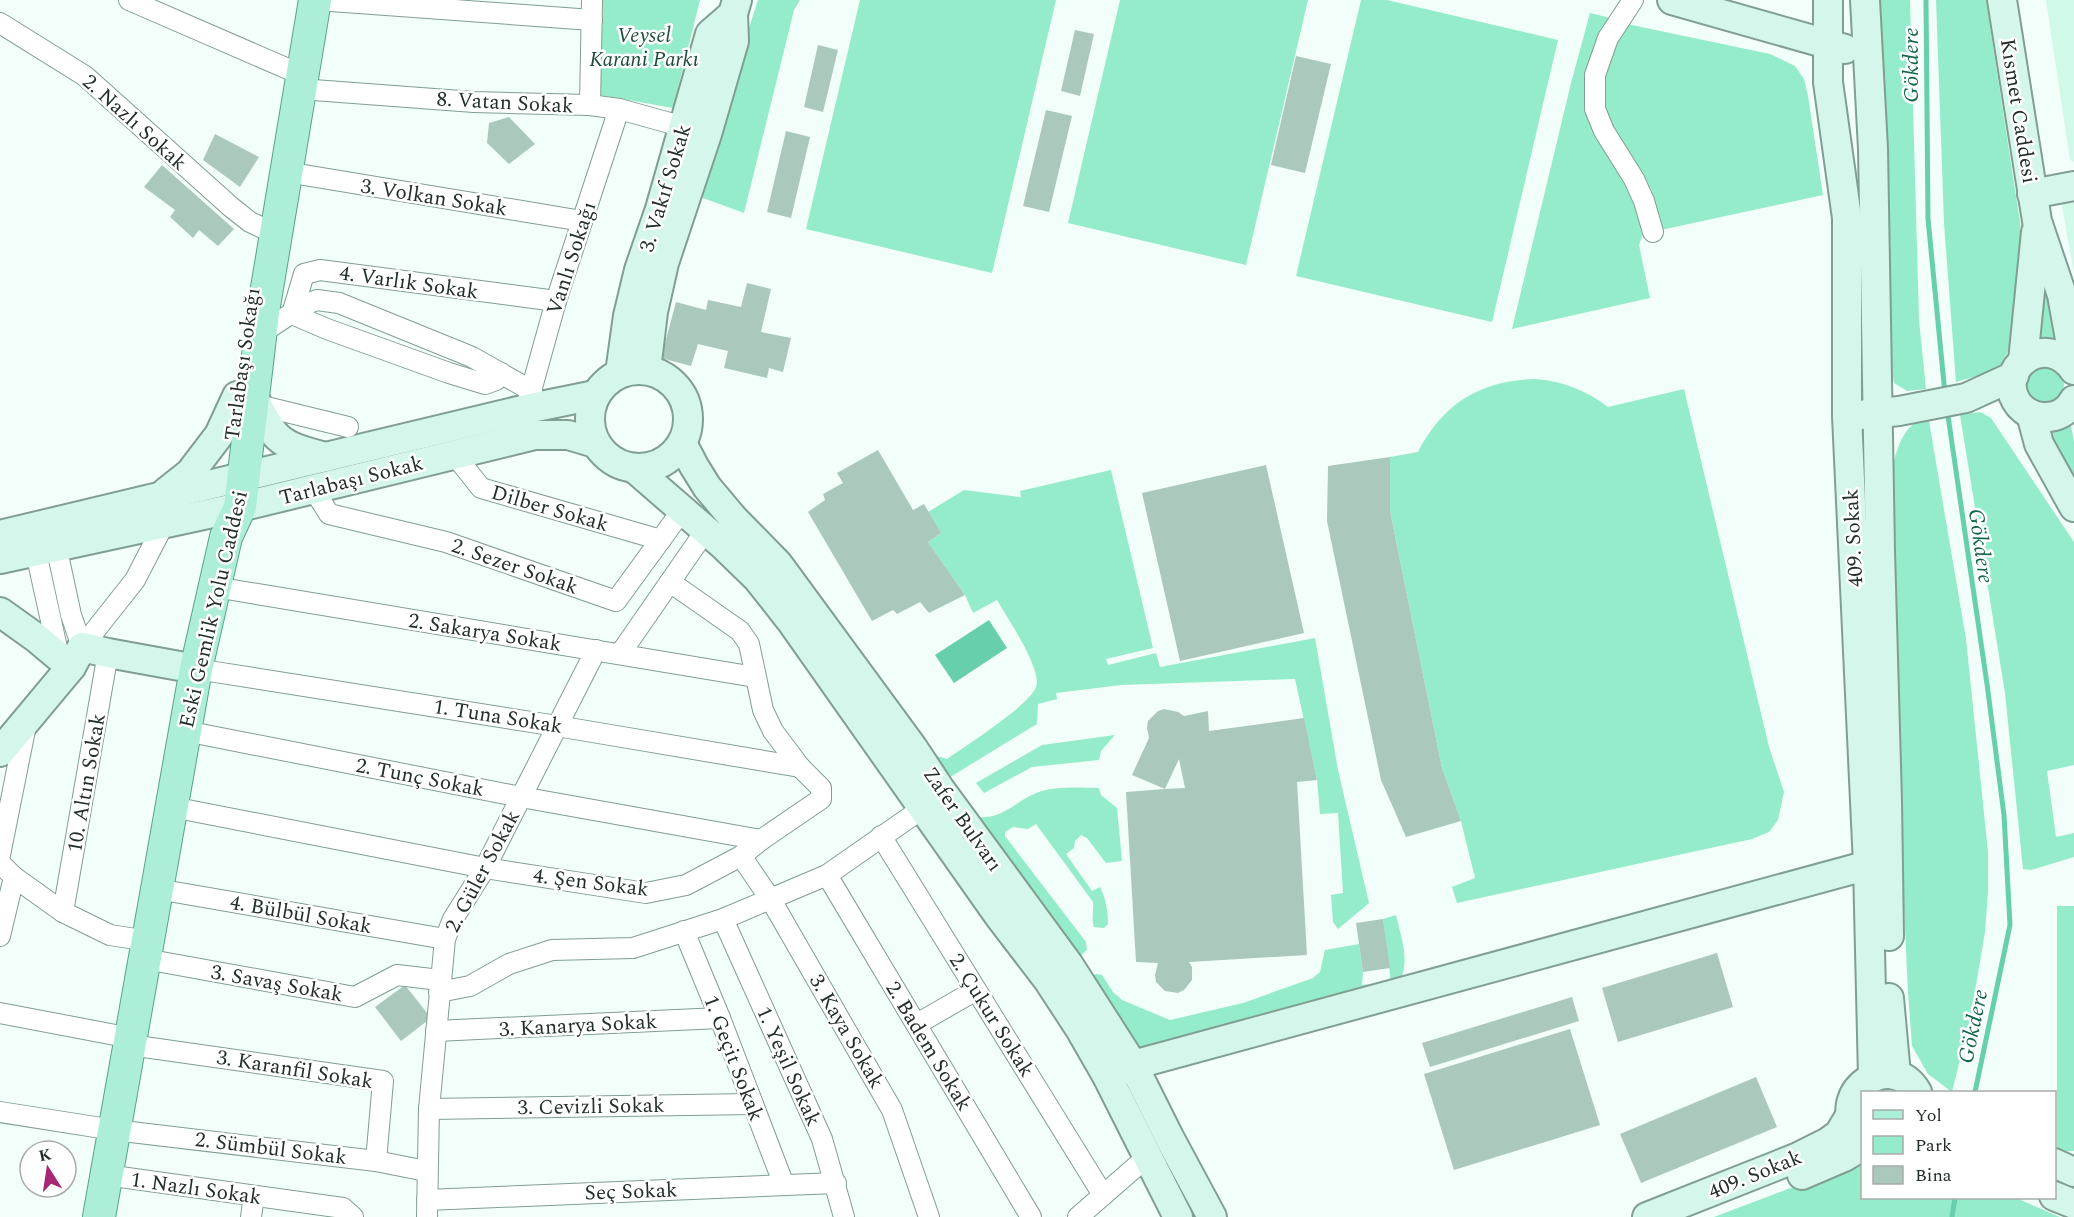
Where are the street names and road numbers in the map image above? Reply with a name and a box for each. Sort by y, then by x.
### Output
street label: Kısmet Caddesi [1991,36,2045,186]
street label: 2. Nazlı Sokak [75,67,194,179]
street label: 8. Vatan Sokak [436,83,575,123]
street label: 3. Vakıf Sokak [631,120,701,256]
street label: 3. Volkan Sokak [358,171,510,225]
street label: Vanlı Sokağı [539,197,605,319]
street label: 4. Varlık Sokak [337,257,481,309]
street label: Tarlabaşı Sokağı [216,286,270,443]
street label: Tarlabaşı Sokak [276,448,427,514]
street label: Dilber Sokak [487,477,612,541]
street label: Eski Gemlik Yolu Caddesi [171,487,257,731]
street label: 409. Sokak [1835,488,1873,588]
street label: 2. Sezer Sokak [447,530,583,604]
street label: 2. Sakarya Sokak [406,605,564,661]
street label: 1. Tuna Sokak [431,691,565,743]
street label: 10. Altın Sokak [59,711,115,855]
street label: 2. Tunç Sokak [353,750,487,806]
street label: Zafer Bulvarı [914,761,1010,879]
street label: 2. Güler Sokak [437,804,529,939]
street label: 4. Şen Sokak [531,860,651,906]
street label: 4. Bülbül Sokak [227,887,375,943]
street label: 2. Çukur Sokak [940,947,1042,1084]
street label: 3. Savaş Sokak [208,957,346,1011]
street label: 3. Kaya Sokak [800,968,892,1095]
street label: 2. Badem Sokak [877,975,980,1118]
street label: 1. Geçit Sokak [694,991,772,1126]
street label: 1. Yeşil Sokak [747,1001,829,1132]
street label: 3. Kanarya Sokak [498,1006,658,1046]
street label: 3. Karanfil Sokak [214,1042,376,1098]
street label: 3. Cevizli Sokak [517,1090,665,1124]
street label: 2. Sümbül Sokak [193,1124,349,1174]
street label: 409. Sokak [1704,1142,1807,1208]
street label: 1. Nazlı Sokak [128,1164,264,1214]
street label: Seç Sokak [584,1174,678,1210]

